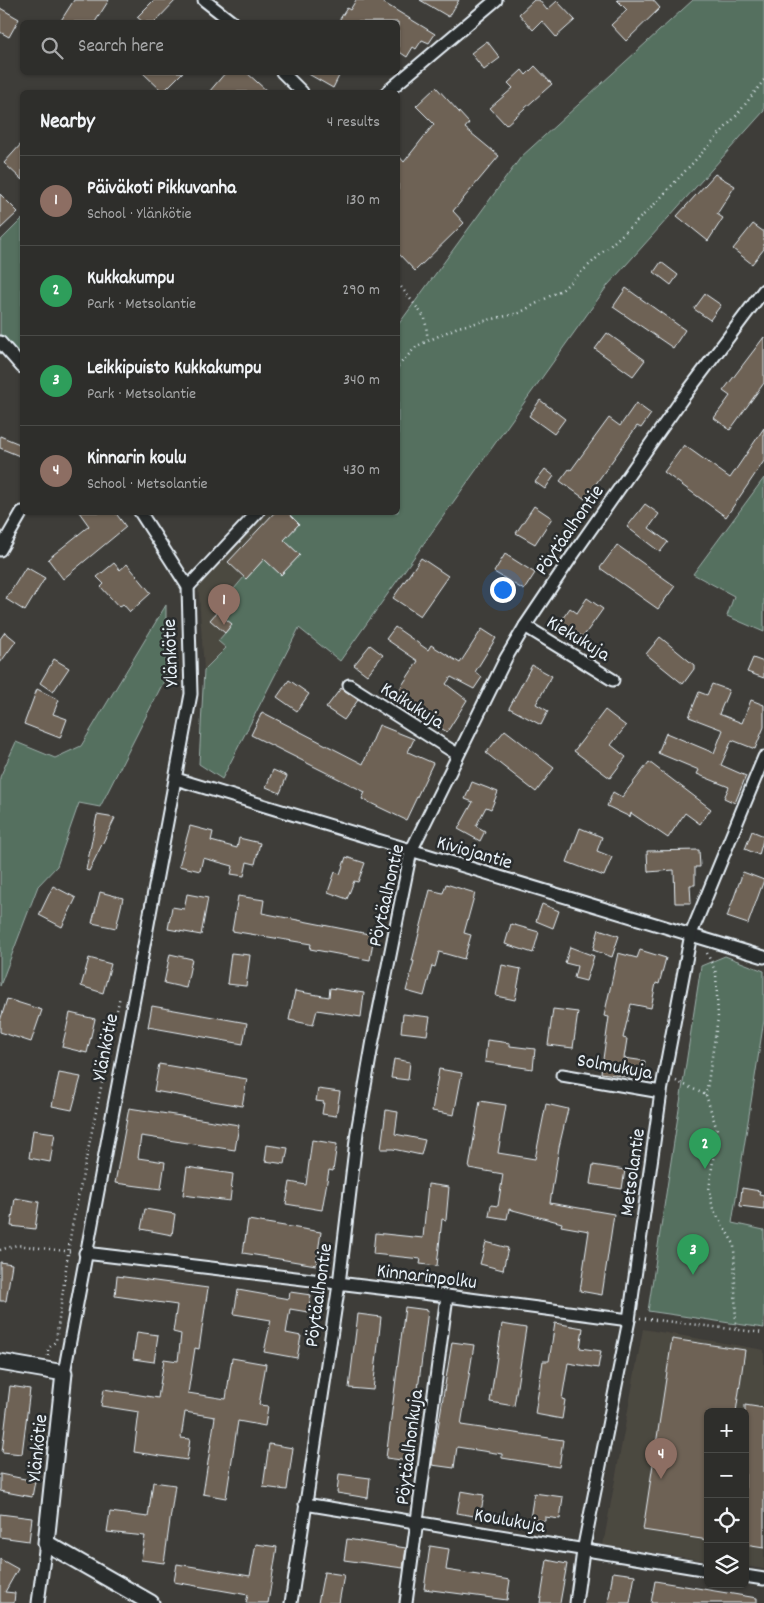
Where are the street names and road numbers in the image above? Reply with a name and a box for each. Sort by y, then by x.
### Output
street label: Pöytäalhontie [529,480,612,582]
street label: Kiekukuja [540,610,615,670]
street label: Ylänkötie [157,618,187,687]
street label: Kaikukuja [374,676,449,737]
street label: Kiviojantie [433,830,515,878]
street label: Pöytäalhontie [363,841,413,950]
street label: Ylänkötie [87,1011,127,1084]
street label: Solmukuja [574,1048,655,1088]
street label: Metsolantie [614,1126,654,1218]
street label: Pöytäalhontie [299,1241,341,1349]
street label: Kinnarinpolku [375,1258,478,1298]
street label: Pöytäalhonkuja [390,1387,432,1507]
street label: Ylänkötie [21,1413,56,1484]
street label: Koulukuja [472,1502,548,1542]

